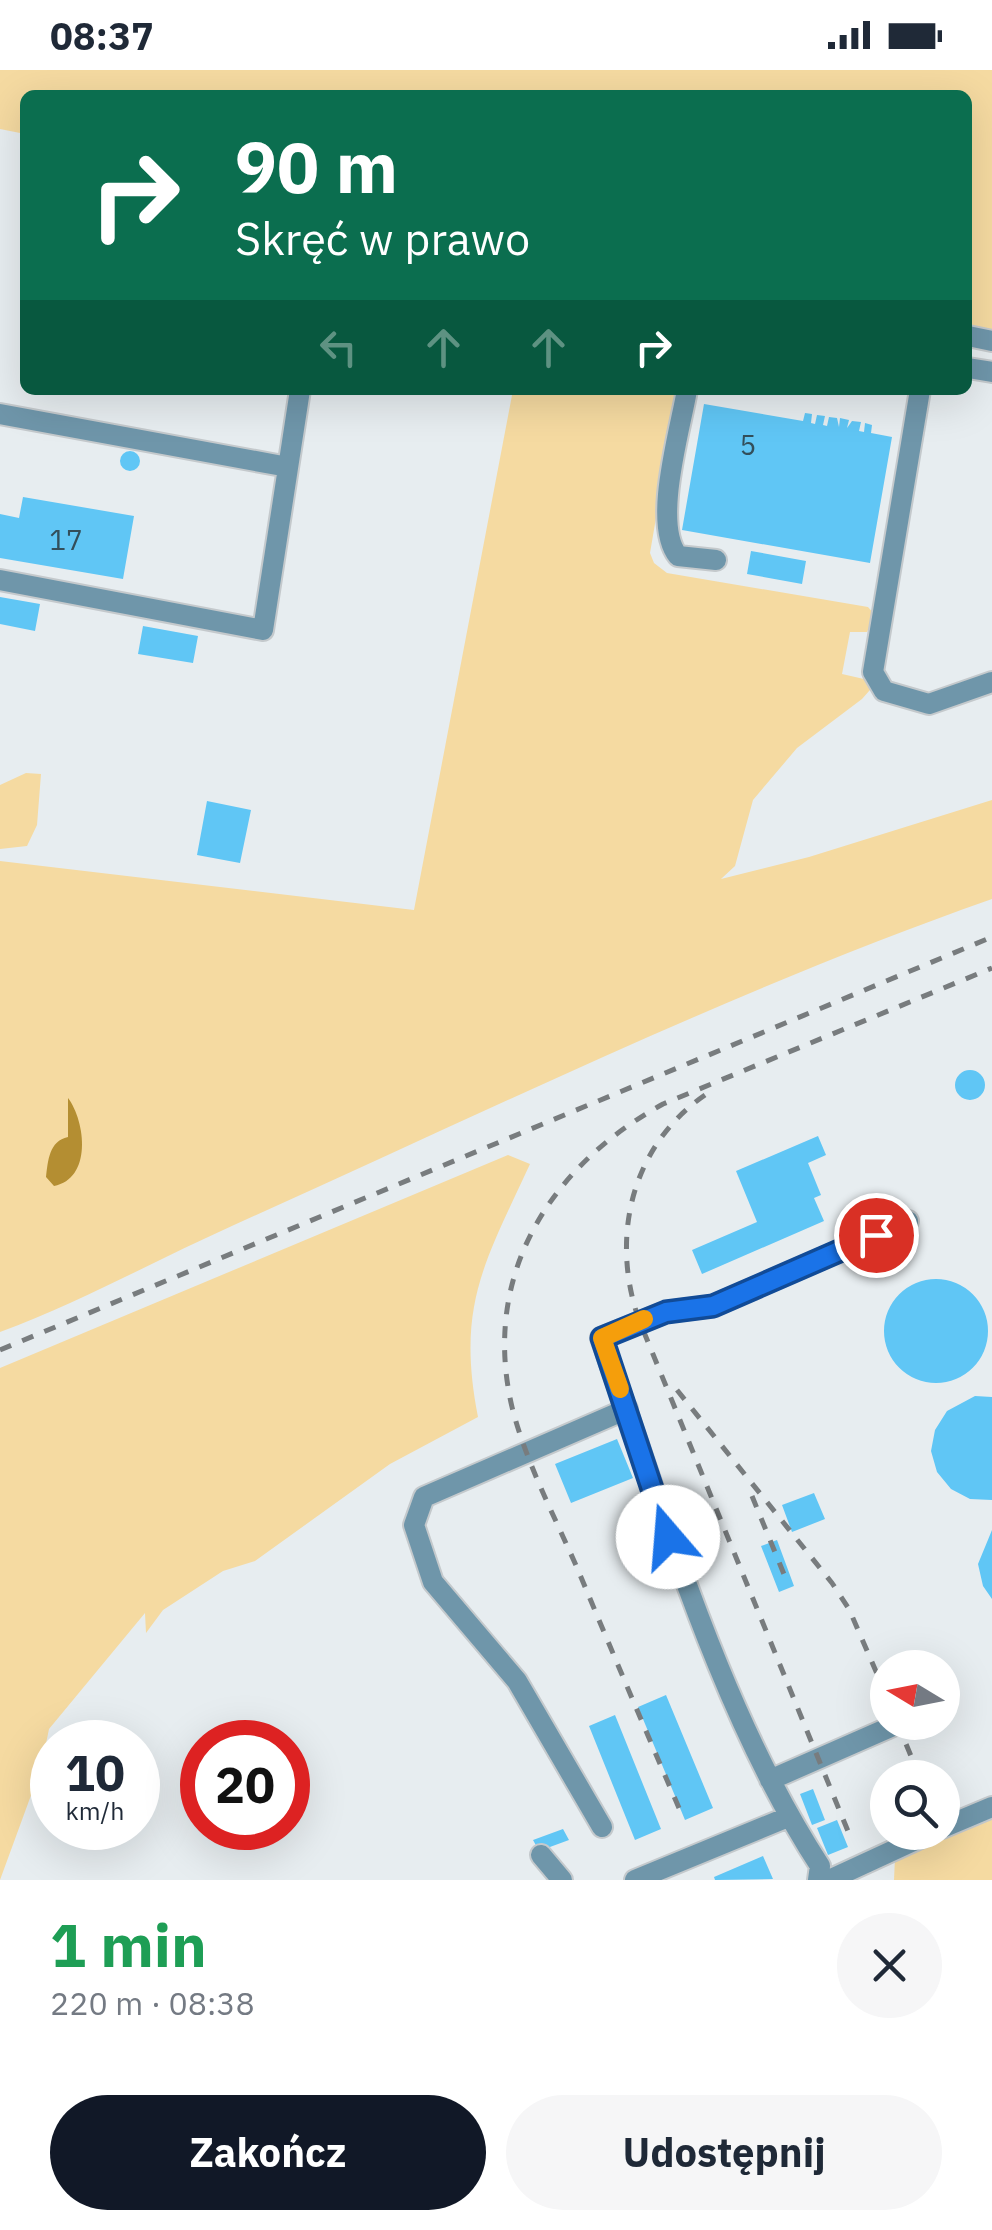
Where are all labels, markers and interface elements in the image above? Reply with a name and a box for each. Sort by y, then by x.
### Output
text: 08:37 [50,11,154,60]
text: 90 m [235,121,398,212]
icon: right [70,130,200,260]
text: Skręć w prawo [235,209,530,267]
icon: left [311,320,366,375]
icon: ahead [416,320,471,375]
icon: ahead [521,320,576,375]
icon: right [626,320,681,375]
house number: 5 [740,426,756,463]
house number: 17 [49,521,83,558]
pin [834,1193,919,1278]
icon: arrive [849,1208,904,1263]
position arrow [616,1485,720,1589]
north arrow [870,1650,960,1740]
map controls [870,1650,960,1850]
speed limit sign: 20 [180,1720,310,1850]
text: 10 [65,1740,125,1805]
button: search [870,1760,960,1850]
text: km/h [66,1794,124,1827]
text: 1 min [50,1905,207,1984]
button: close [837,1913,942,2018]
text: 220 m · 08:38 [50,1982,255,2024]
button: Zakończ [50,2095,486,2210]
button: Udostępnij [506,2095,942,2210]

